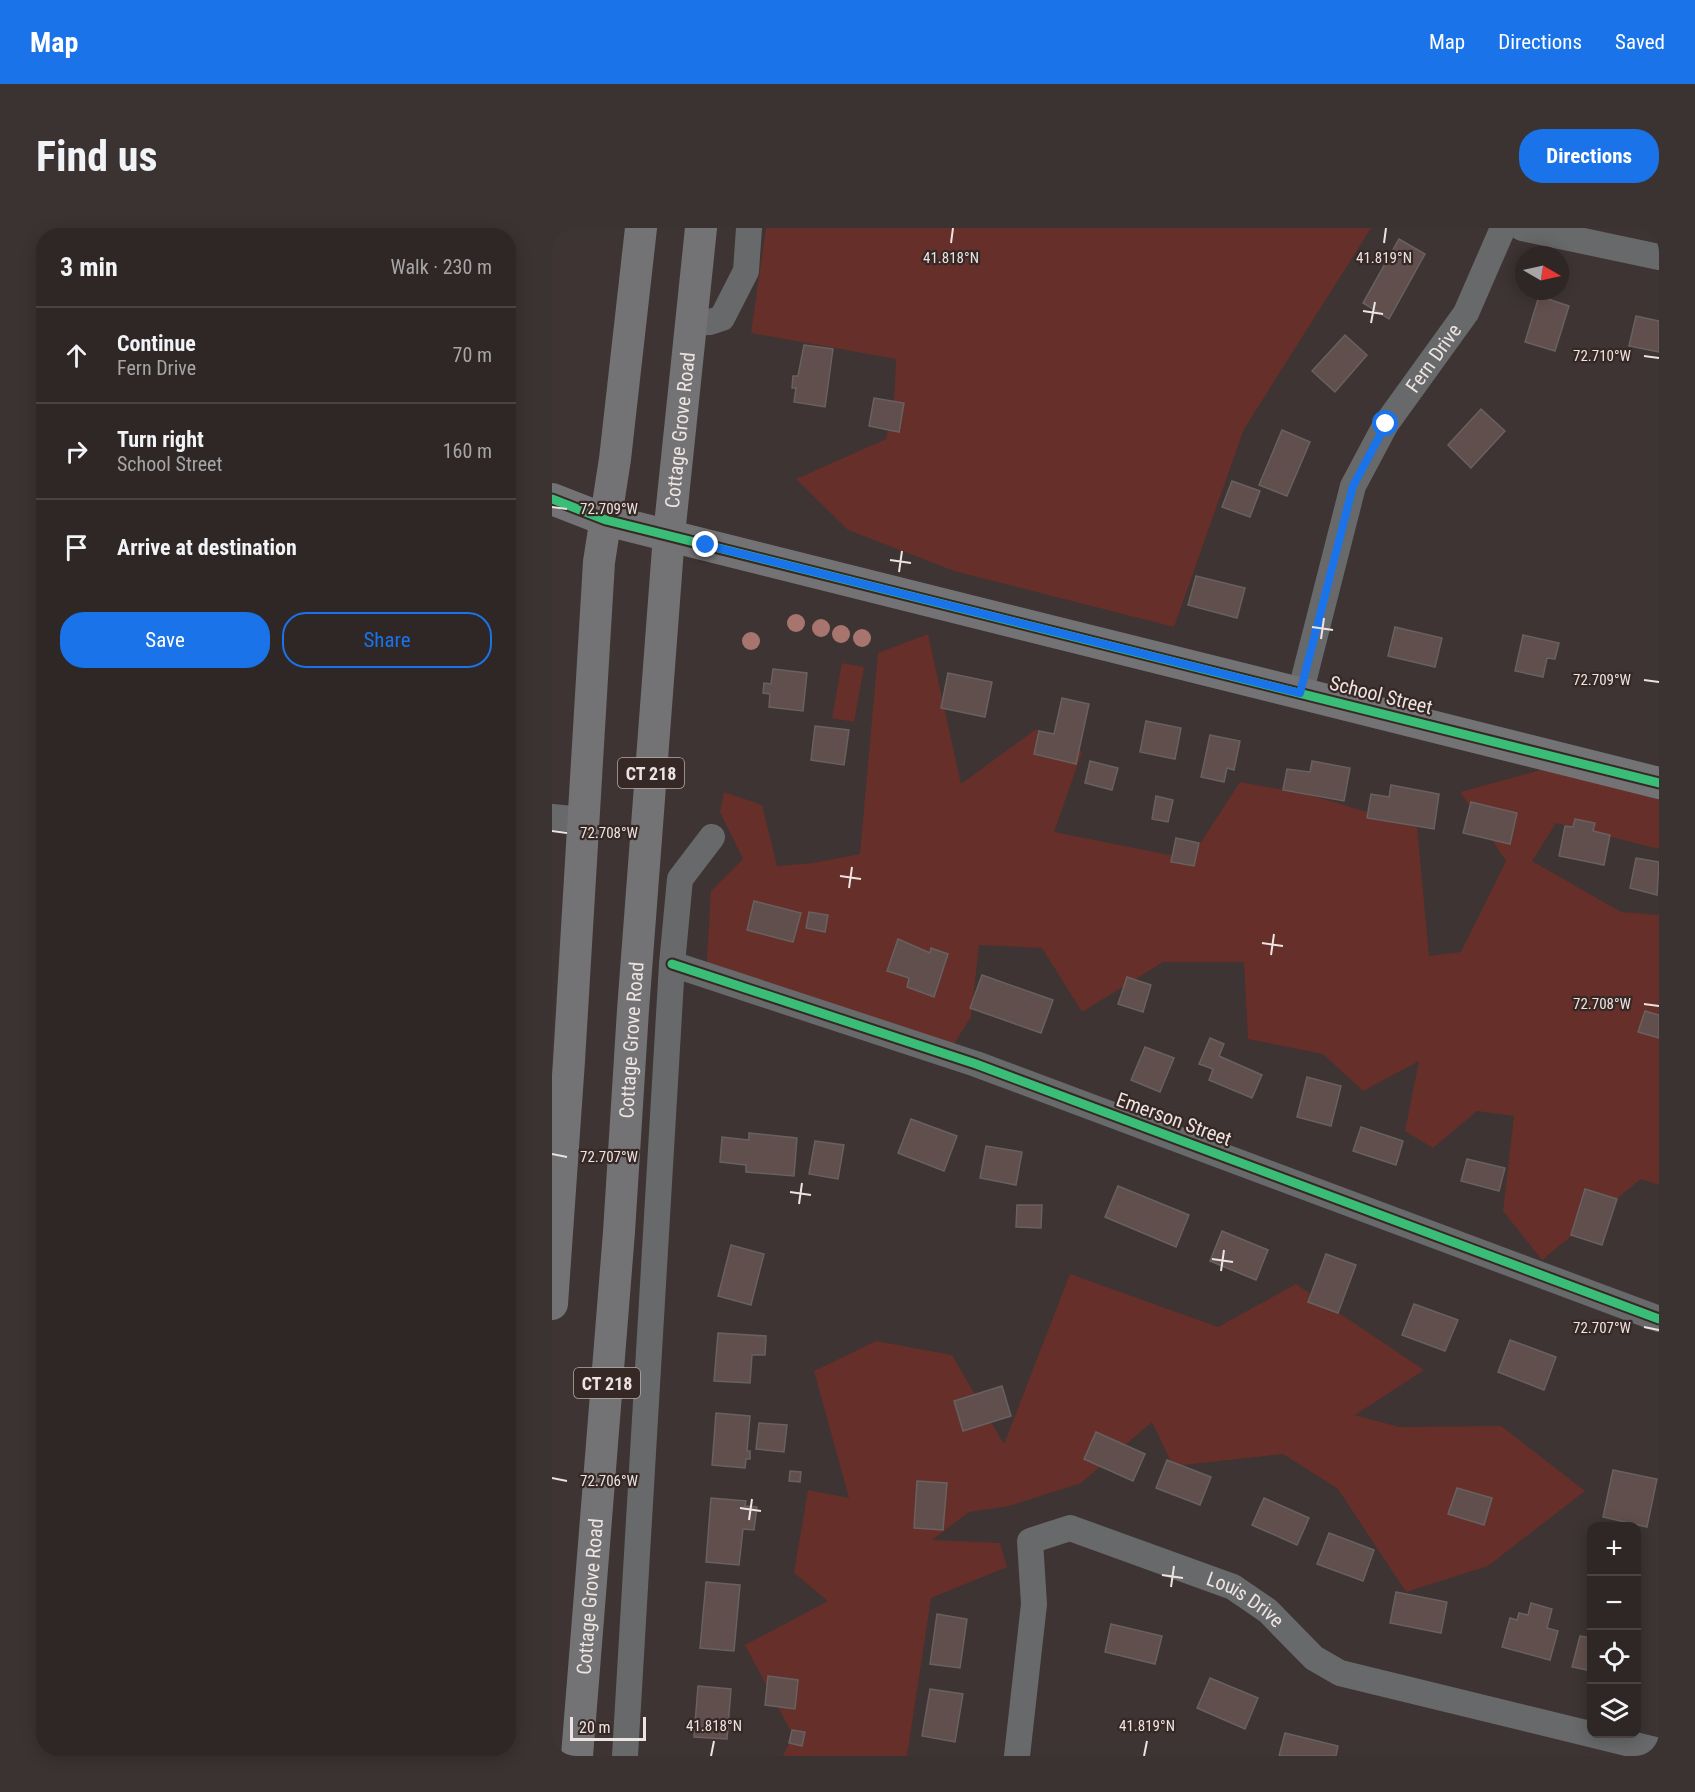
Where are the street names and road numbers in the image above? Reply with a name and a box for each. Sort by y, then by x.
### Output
street label: Fern Drive [1401,319,1466,397]
street label: Cottage Grove Road [660,351,700,509]
street label: School Street [1327,671,1435,719]
road number: CT 218 [618,758,684,788]
street label: Cottage Grove Road [614,961,649,1119]
street label: Emerson Street [1113,1087,1235,1151]
road number: CT 218 [574,1368,640,1398]
street label: Cottage Grove Road [572,1517,608,1676]
street label: Louis Drive [1203,1566,1289,1632]

